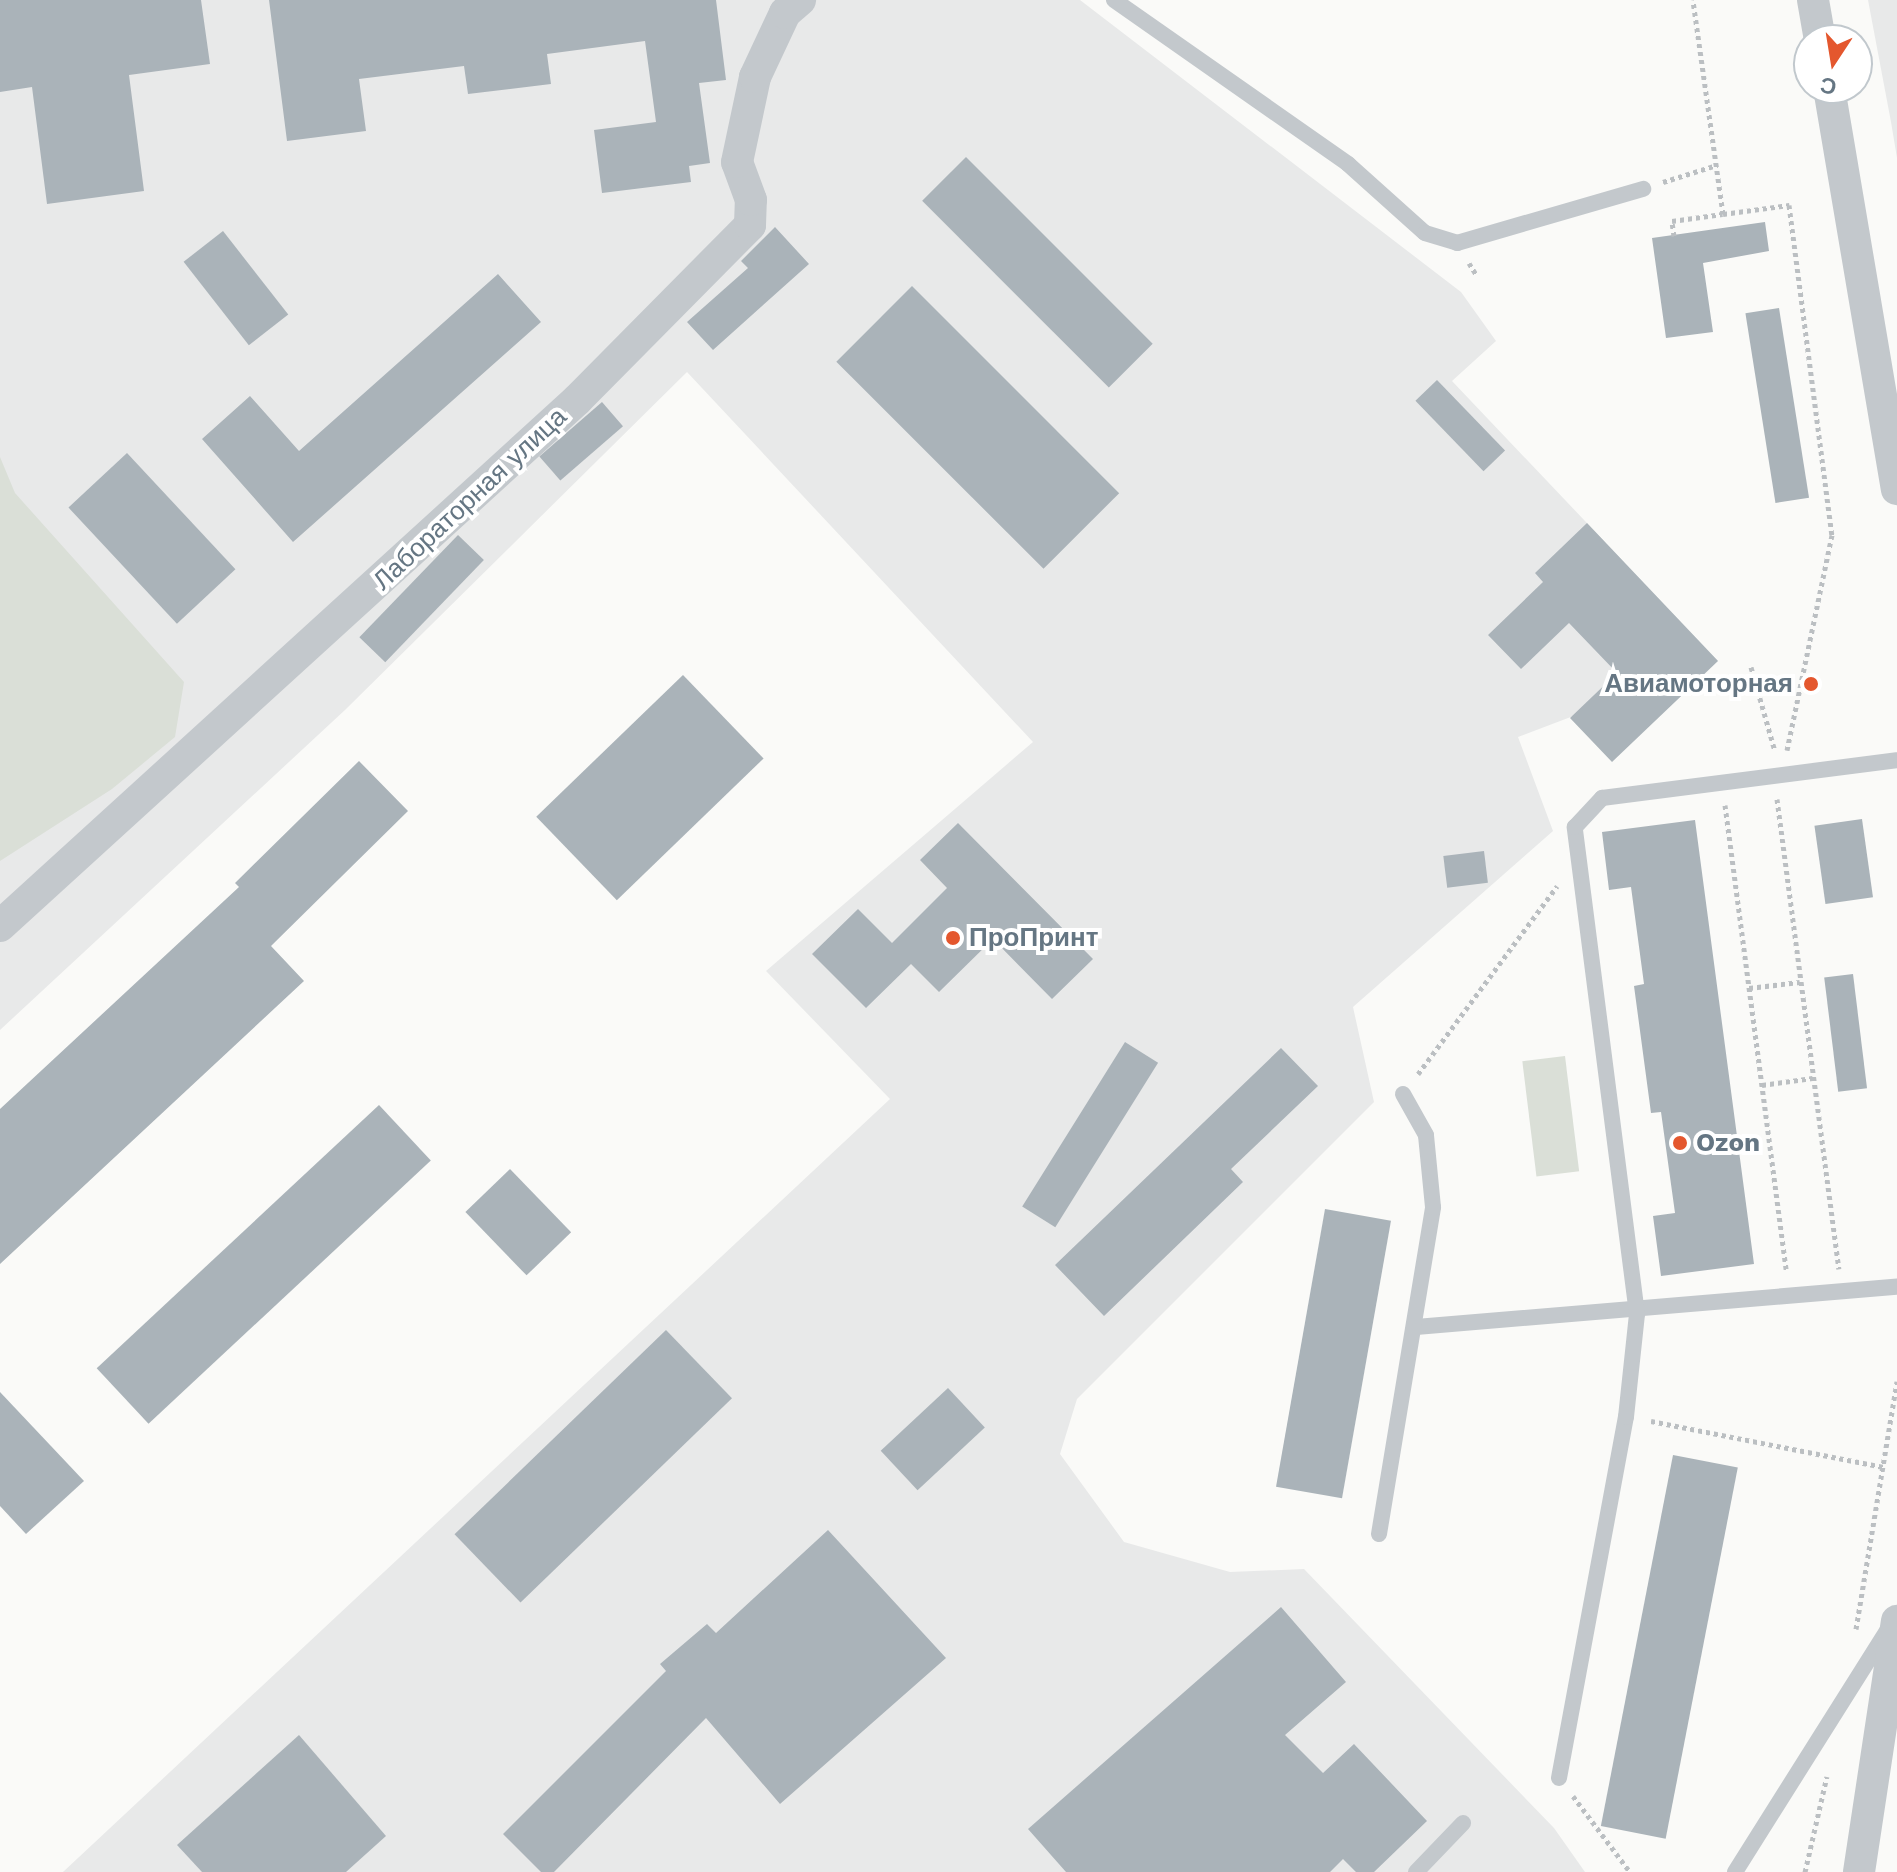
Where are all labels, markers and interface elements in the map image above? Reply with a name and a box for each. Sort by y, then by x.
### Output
north arrow [1793,24,1873,104]
text: С [1818,72,1839,100]
street label: Лабораторная улица [367,401,573,597]
place label: Авиамоторная [1604,668,1793,700]
marker: Авиамоторная [1800,673,1822,695]
place label: ПроПринт [969,922,1098,954]
marker: ПроПринт [944,929,962,947]
place label: Ozon [1696,1127,1760,1159]
marker: Ozon [1671,1134,1689,1152]

